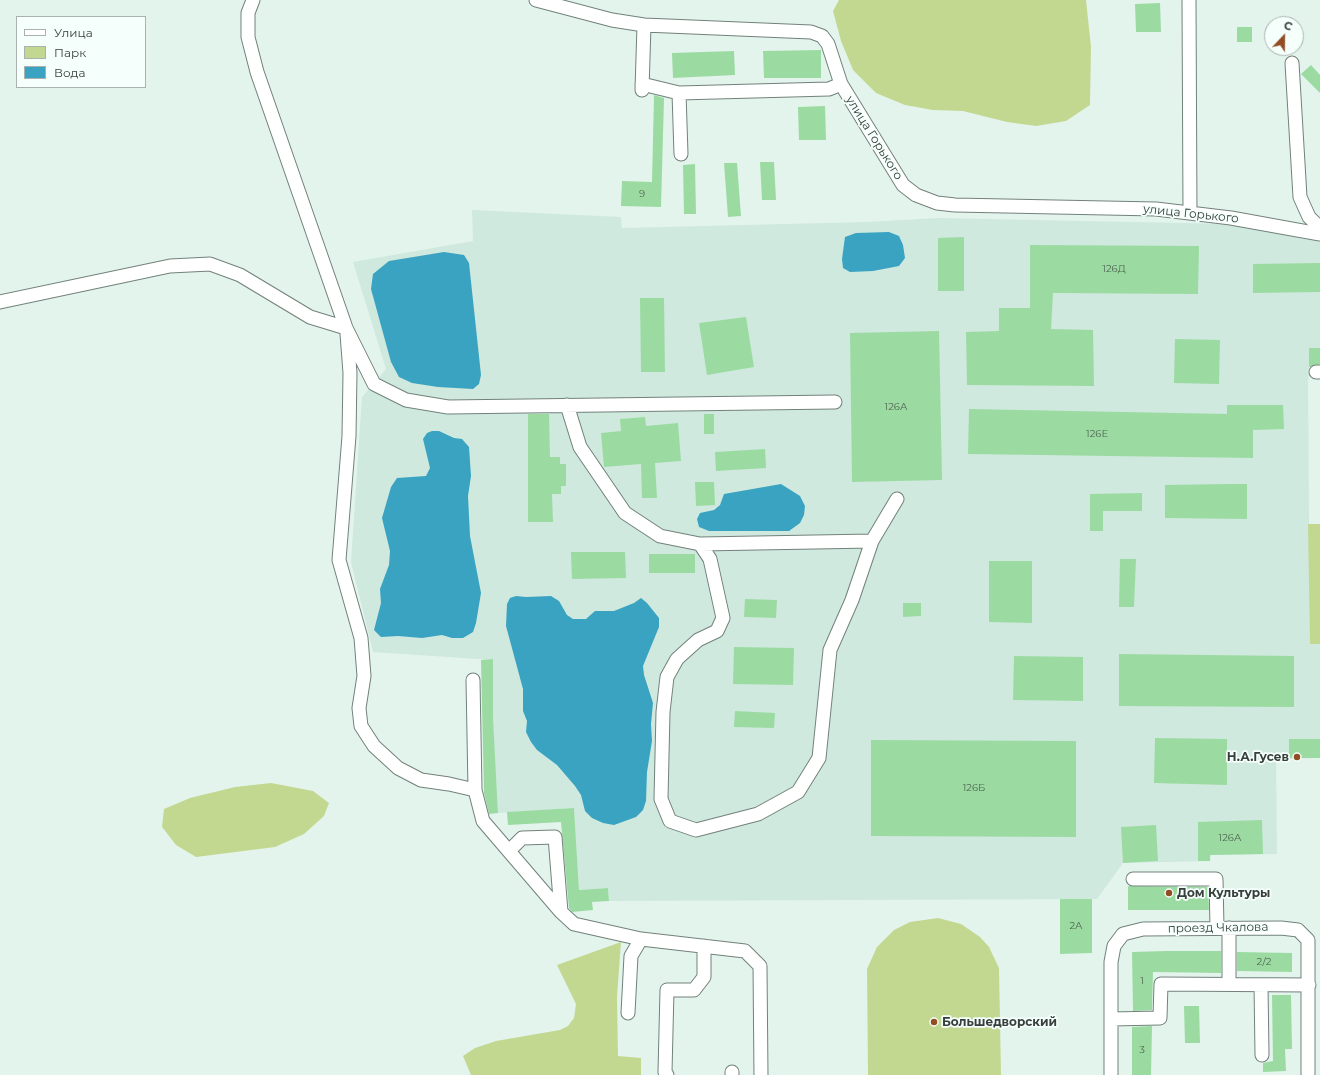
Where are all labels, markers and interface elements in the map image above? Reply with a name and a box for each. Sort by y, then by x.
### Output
legend [16,16,146,88]
north arrow [1264,16,1304,56]
text: С [1282,18,1294,34]
text: Улица [54,25,93,40]
text: Парк [54,45,86,60]
text: Вода [54,65,85,80]
street label: улица Горького [842,93,906,183]
house number: 9 [639,188,645,200]
street label: улица Горького [1142,202,1240,226]
house number: 126Д [1102,263,1126,275]
house number: 126А [885,401,907,413]
house number: 126Е [1086,428,1108,440]
place label: Н.А.Гусев [1227,750,1289,764]
marker: Н.А.Гусев [1292,752,1302,762]
house number: 126Б [963,782,985,794]
house number: 126А [1219,832,1241,844]
place label: Дом Культуры [1177,886,1270,900]
marker: Дом Культуры [1164,888,1174,898]
house number: 2А [1069,920,1083,932]
street label: проезд Чкалова [1168,920,1268,936]
house number: 2/2 [1257,956,1271,968]
house number: 1 [1140,975,1144,987]
place label: Большедворский [942,1015,1057,1029]
marker: Большедворский [929,1017,939,1027]
house number: 3 [1139,1044,1145,1056]

